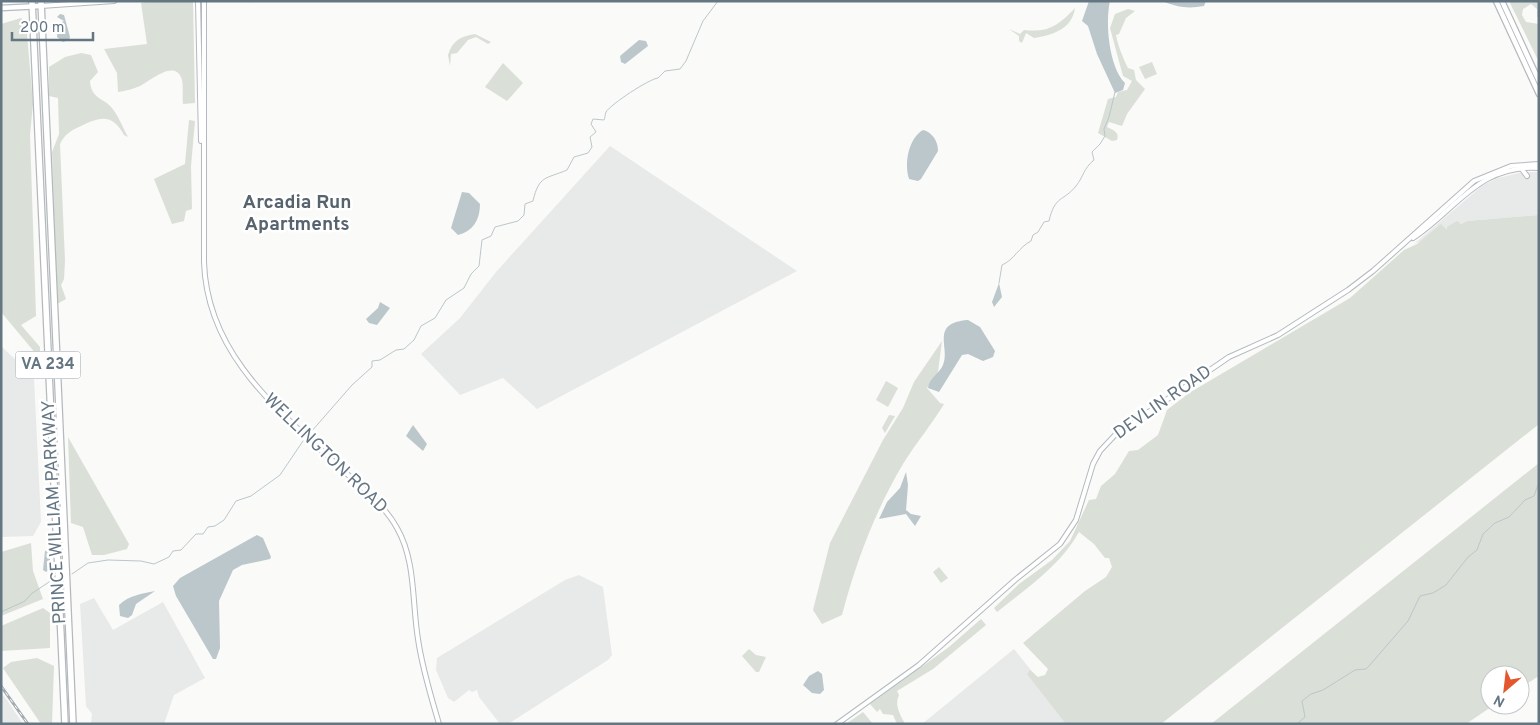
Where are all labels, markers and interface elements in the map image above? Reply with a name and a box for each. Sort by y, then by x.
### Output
scale bar [12,10,94,42]
text: 200 m [20,19,65,38]
district label: Arcadia Run Apartments [243,191,351,237]
road number: VA 234 [15,352,80,378]
street label: DEVLIN ROAD [1109,361,1217,445]
street label: WELLINGTON ROAD [258,389,392,519]
street label: PRINCE WILLIAM PARKWAY [38,400,72,624]
north arrow [1480,665,1530,715]
text: N [1491,690,1508,710]

